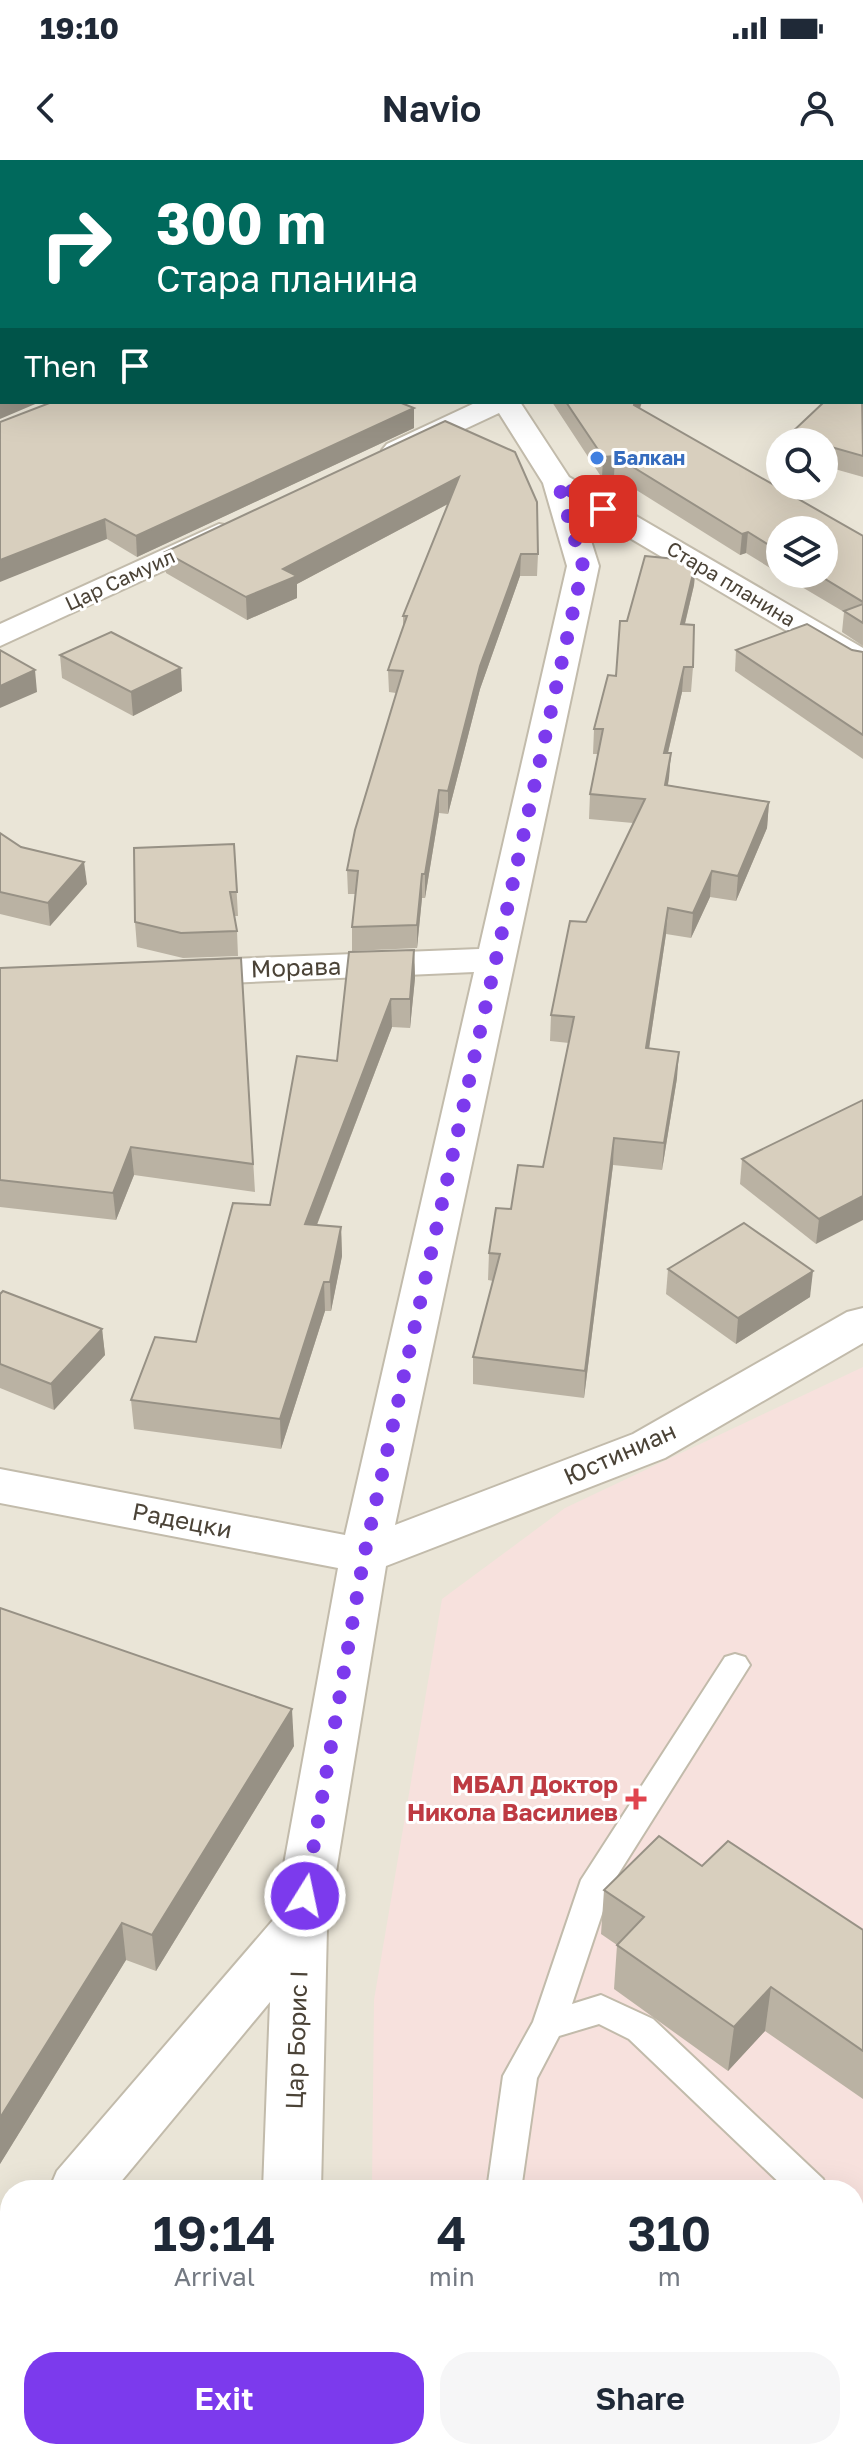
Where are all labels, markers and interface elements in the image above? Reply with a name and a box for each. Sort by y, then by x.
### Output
text: 19:10 [40,10,119,46]
icon: back [24,86,68,130]
icon: person [795,86,839,130]
text: Navio [382,87,481,130]
text: 300 m [156,189,326,256]
icon: right [24,192,128,296]
text: Стара планина [156,257,418,300]
icon: arrive [113,344,157,388]
text: Then [24,348,97,384]
map controls [766,428,838,588]
button: search [766,428,838,500]
place label: Балкан [613,445,685,469]
marker: Балкан [588,449,606,467]
pin [569,475,637,543]
icon: arrive [581,487,625,531]
button: layers [766,516,838,588]
street label: Стара планина [663,535,800,631]
street label: Цар Самуил [61,543,178,615]
street label: Морава [250,950,342,983]
street label: Юстиниан [559,1415,680,1490]
street label: Радецки [130,1496,235,1543]
place label: МБАЛ Доктор Никола Василиев [407,1769,618,1826]
marker: МБАЛ Доктор Никола Василиев [625,1788,647,1810]
position arrow [263,1854,347,1938]
street label: Цар Борис I [279,1970,312,2110]
text: 19:14 [153,2204,276,2262]
text: 4 [437,2204,467,2262]
text: 310 [627,2204,711,2262]
text: Arrival [174,2261,255,2292]
text: min [429,2261,475,2292]
text: m [658,2261,681,2292]
button: Exit [24,2352,424,2444]
button: Share [440,2352,840,2444]

